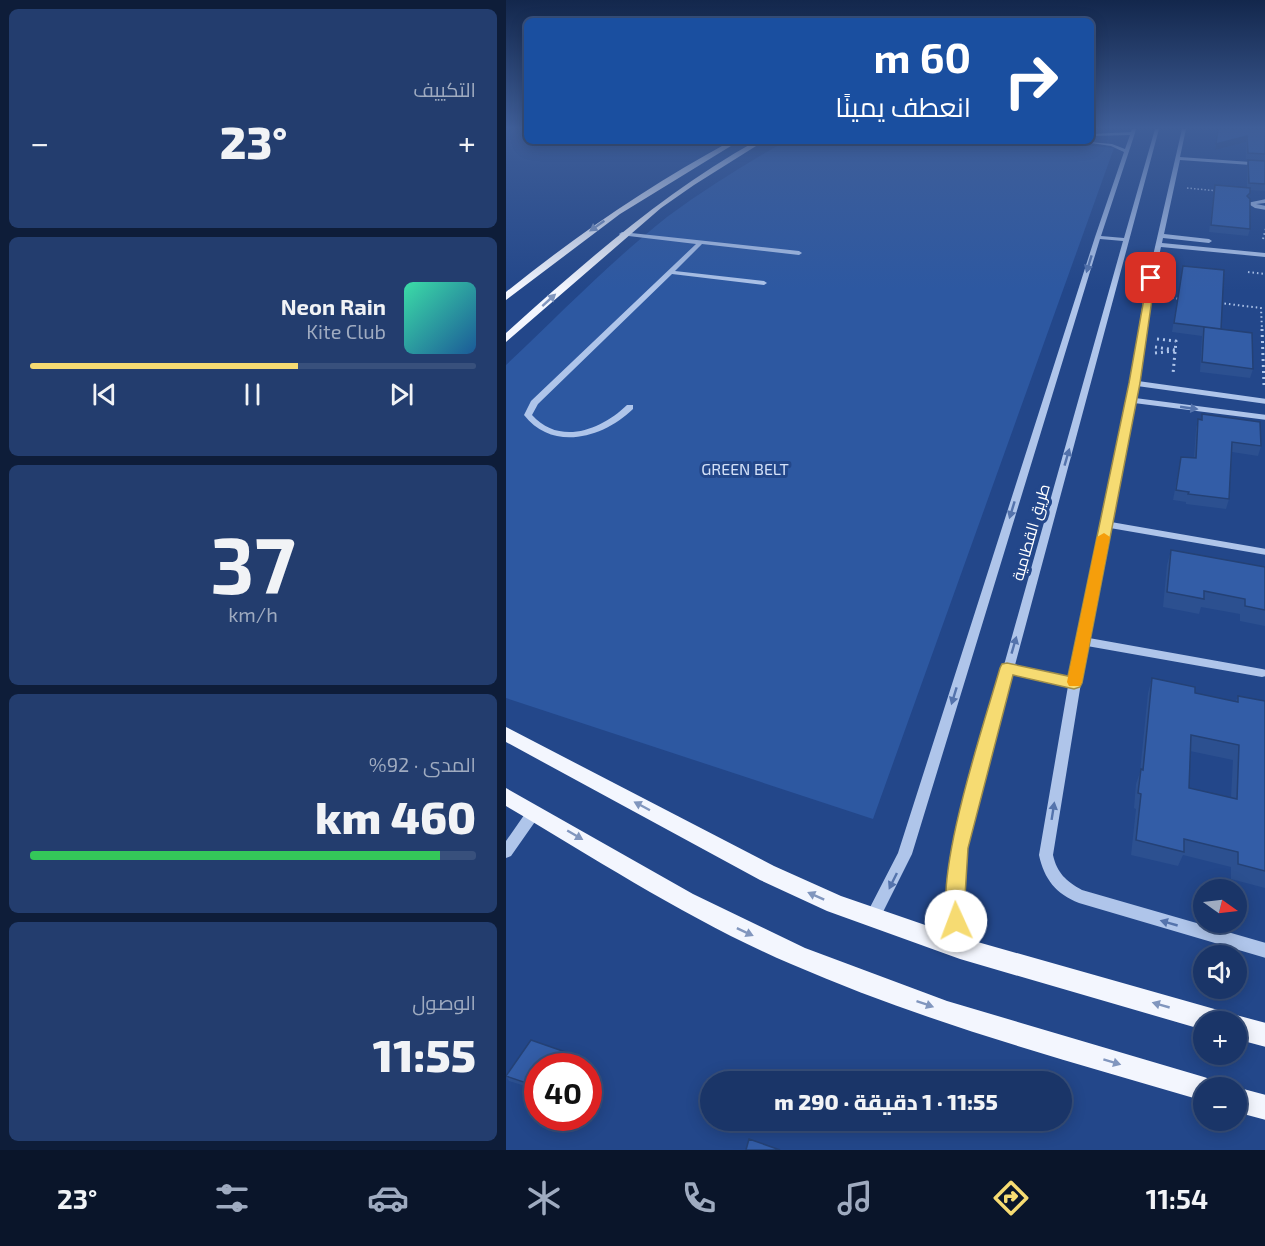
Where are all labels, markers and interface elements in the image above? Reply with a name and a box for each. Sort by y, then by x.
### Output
text: 60 m [874,31,971,81]
icon: right [992,42,1070,120]
text: التكييف [413,77,476,101]
text: انعطف يمينًا [835,90,971,122]
text: 23° [220,114,287,168]
text: − [30,122,49,162]
text: + [458,122,476,162]
one-way arrow [590,220,606,232]
pin [1125,252,1176,303]
one-way arrow [1084,255,1094,273]
icon: arrive [1134,261,1167,294]
text: Neon Rain [281,293,386,319]
one-way arrow [542,293,557,307]
text: Kite Club [306,319,386,343]
icon: previous [88,378,121,411]
icon: pause [236,378,269,411]
icon: next [385,378,418,411]
one-way arrow [1180,403,1199,412]
one-way arrow [1062,448,1072,466]
park label: GREEN BELT [701,459,789,478]
street label: طريق القطامية [1007,481,1055,583]
one-way arrow [1007,501,1017,519]
text: 37 [210,516,296,610]
text: km/h [228,602,278,626]
one-way arrow [1010,636,1019,654]
one-way arrow [949,687,958,705]
text: المدى · 92% [369,752,476,776]
text: 460 km [315,789,476,843]
one-way arrow [1049,801,1058,820]
one-way arrow [634,802,651,811]
one-way arrow [567,830,583,841]
one-way arrow [888,873,897,890]
north arrow [1193,879,1247,933]
map controls [1193,879,1247,1131]
position arrow [924,889,988,953]
one-way arrow [807,891,824,900]
one-way arrow [1160,918,1178,927]
one-way arrow [736,927,753,936]
button: sound [1193,945,1247,999]
text: الوصول [412,990,476,1014]
one-way arrow [916,1000,934,1009]
one-way arrow [1152,1000,1170,1009]
button: + [1193,1011,1247,1065]
text: 11:55 [373,1027,476,1081]
speed limit sign: 40 [524,1053,602,1131]
one-way arrow [1103,1058,1121,1067]
button: − [1193,1077,1247,1131]
text: 11:55 · 1 دقيقة · 290 m [774,1088,998,1114]
icon: filters [211,1177,253,1219]
icon: car [367,1177,409,1219]
icon: climate [523,1177,565,1219]
icon: phone [678,1177,720,1219]
icon: music [834,1177,876,1219]
icon: directions [990,1177,1032,1219]
text: 23° [57,1182,97,1214]
text: 11:54 [1146,1182,1208,1214]

